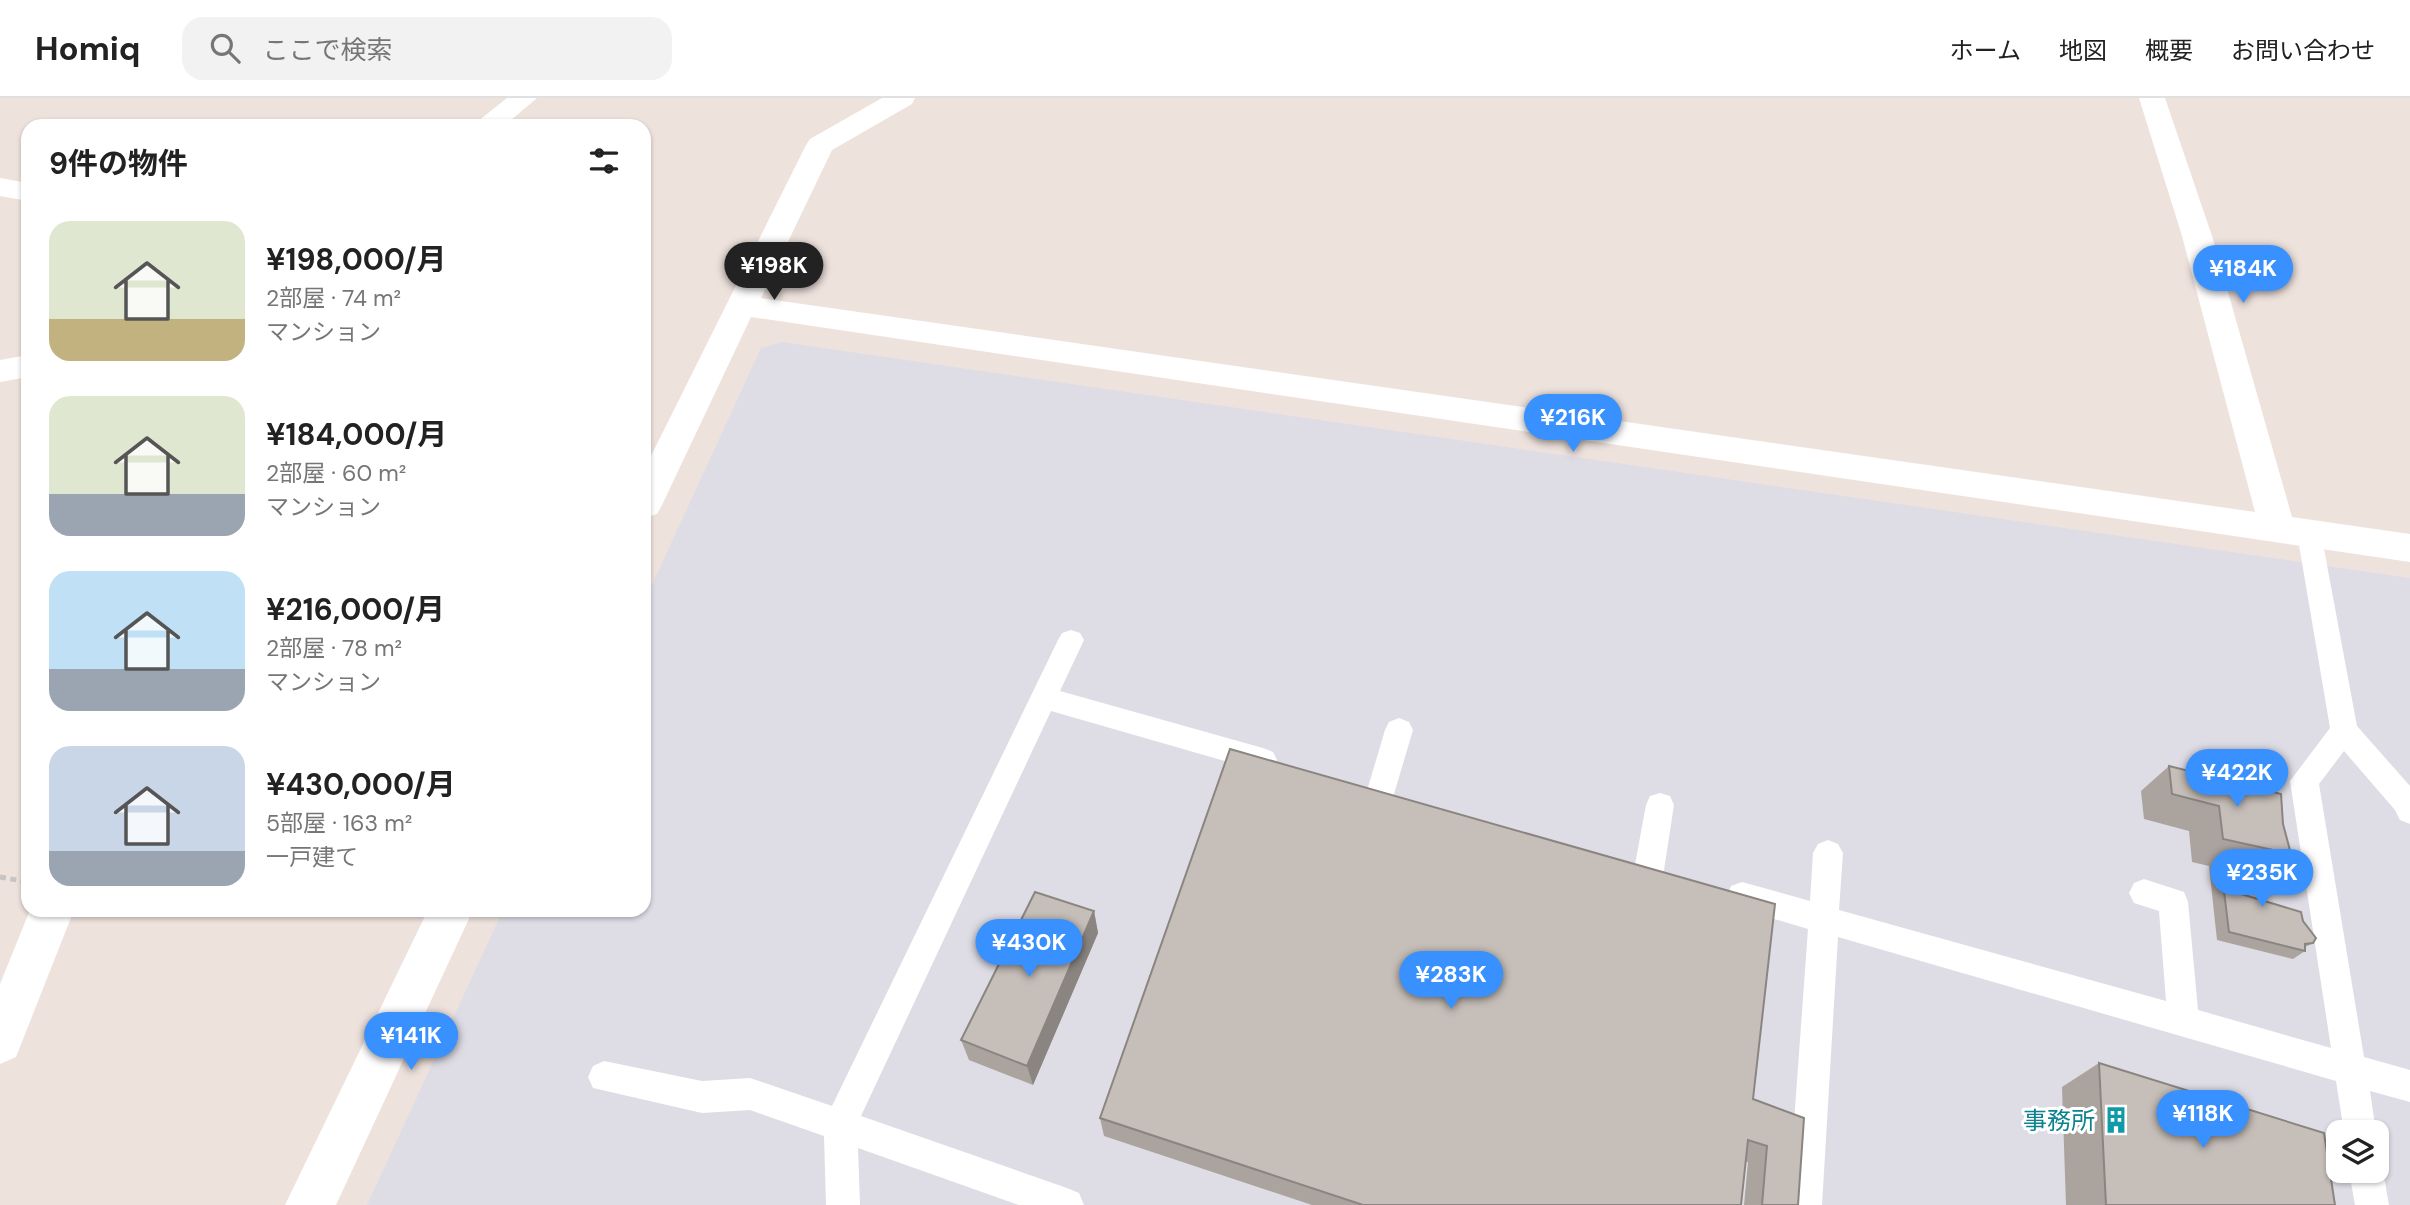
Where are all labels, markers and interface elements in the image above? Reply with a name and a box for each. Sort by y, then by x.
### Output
search box [182,17,672,80]
text: Homiq [35,27,140,70]
icon: search [206,29,244,67]
text: ここで検索 [262,33,392,67]
text: ホーム [1950,35,2021,66]
text: 地図 [2059,35,2107,66]
text: 概要 [2145,35,2193,66]
text: お問い合わせ [2231,35,2375,66]
icon: filters [585,142,623,180]
text: 9件の物件 [49,144,188,183]
text: ¥198,000/月 [266,240,447,279]
pin: ¥198K [725,242,823,302]
pin: ¥184K [2194,246,2292,305]
icon: home [105,249,189,333]
text: ¥198K [740,250,808,280]
text: ¥184K [2209,253,2277,283]
text: 2部屋 · 74 m² [266,283,401,313]
text: マンション [266,317,381,347]
pin: ¥216K [1524,394,1622,454]
text: ¥216K [1540,402,1606,432]
text: ¥184,000/月 [266,415,447,454]
icon: home [105,424,189,508]
text: 2部屋 · 60 m² [266,458,406,488]
text: マンション [266,492,381,522]
text: ¥216,000/月 [266,590,445,629]
icon: home [105,599,189,683]
text: 2部屋 · 78 m² [266,633,402,663]
text: マンション [266,667,381,697]
pin: ¥422K [2188,750,2286,809]
text: ¥422K [2201,757,2273,787]
text: ¥430,000/月 [266,765,456,804]
icon: home [105,774,189,858]
text: 5部屋 · 163 m² [266,808,412,838]
text: 一戸建て [266,842,358,872]
pin: ¥235K [2213,850,2311,909]
text: ¥235K [2226,857,2298,887]
pin: ¥430K [980,920,1078,979]
text: ¥430K [992,927,1066,957]
pin: ¥283K [1402,951,1500,1011]
text: ¥283K [1415,959,1487,989]
pin: ¥141K [362,1012,460,1072]
text: ¥141K [380,1020,442,1050]
pin: ¥118K [2154,1090,2252,1150]
text: ¥118K [2172,1098,2234,1128]
place label: 事務所 [2023,1105,2095,1136]
building icon: 事務所 [2101,1105,2131,1135]
map controls [2326,1120,2389,1183]
button: layers [2326,1120,2389,1183]

